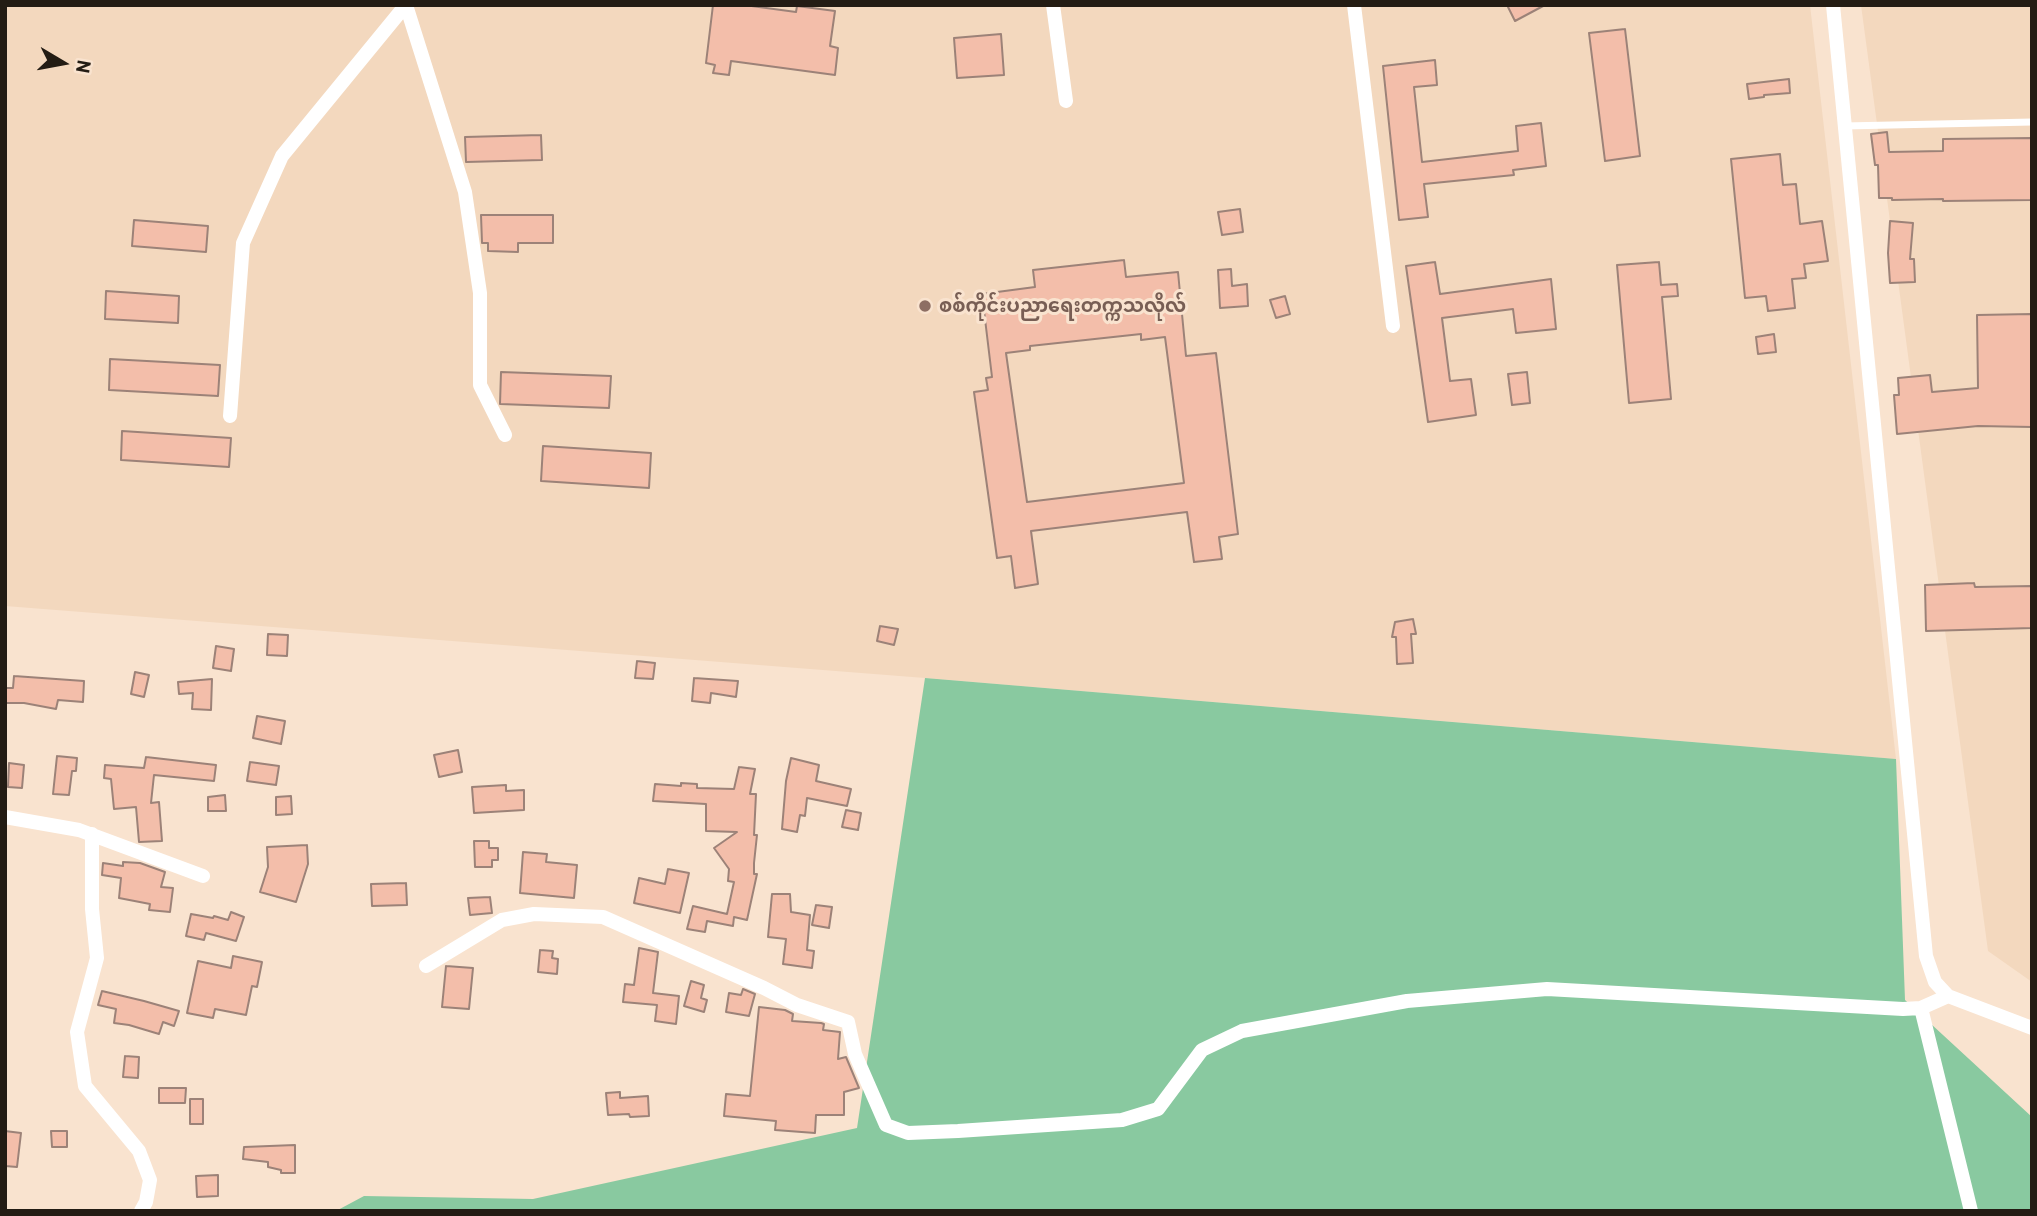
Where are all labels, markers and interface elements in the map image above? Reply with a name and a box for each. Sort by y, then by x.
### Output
north arrow [28,28,98,98]
text: N [72,59,97,75]
place label: စစ်ကိုင်းပညာရေးတက္ကသလိုလ် [939,295,1186,317]
marker: စစ်ကိုင်းပညာရေးတက္ကသလိုလ် [917,298,933,314]

